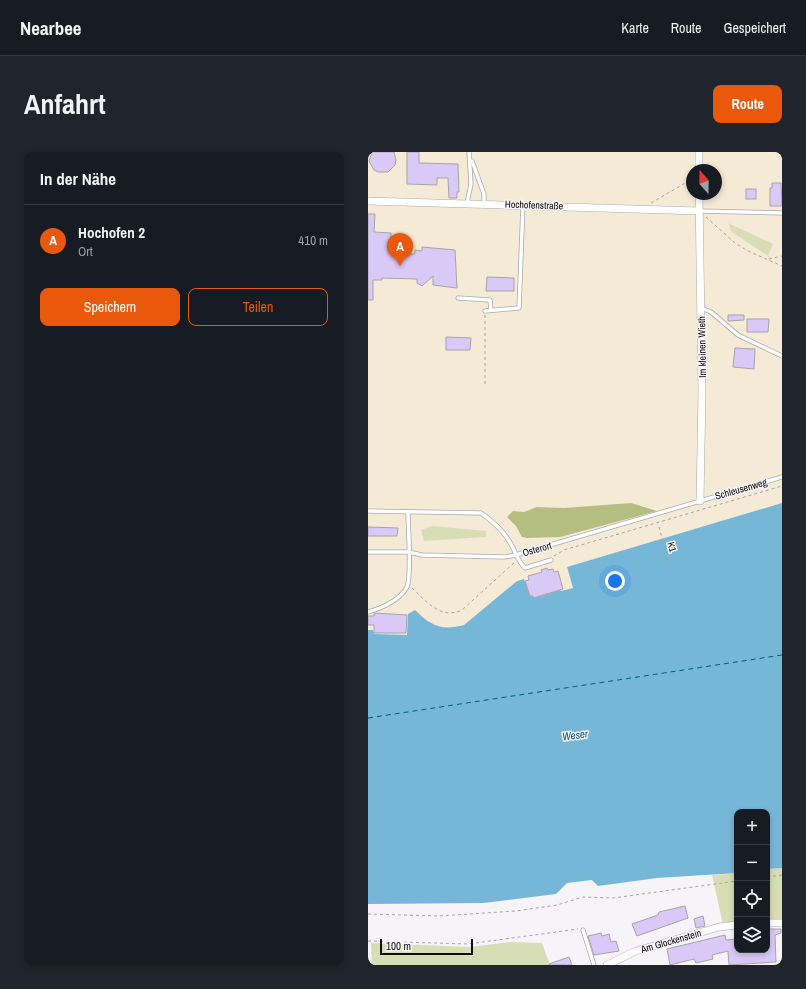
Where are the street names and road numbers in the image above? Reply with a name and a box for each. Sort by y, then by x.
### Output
street label: Hochofenstraße [505,197,564,213]
street label: Im kleinen Wieth [695,316,709,378]
street label: Schleusenweg [714,475,769,503]
street label: Osterort [521,538,554,559]
street label: K1 [664,540,680,554]
street label: Am Glockenstein [638,926,703,956]

